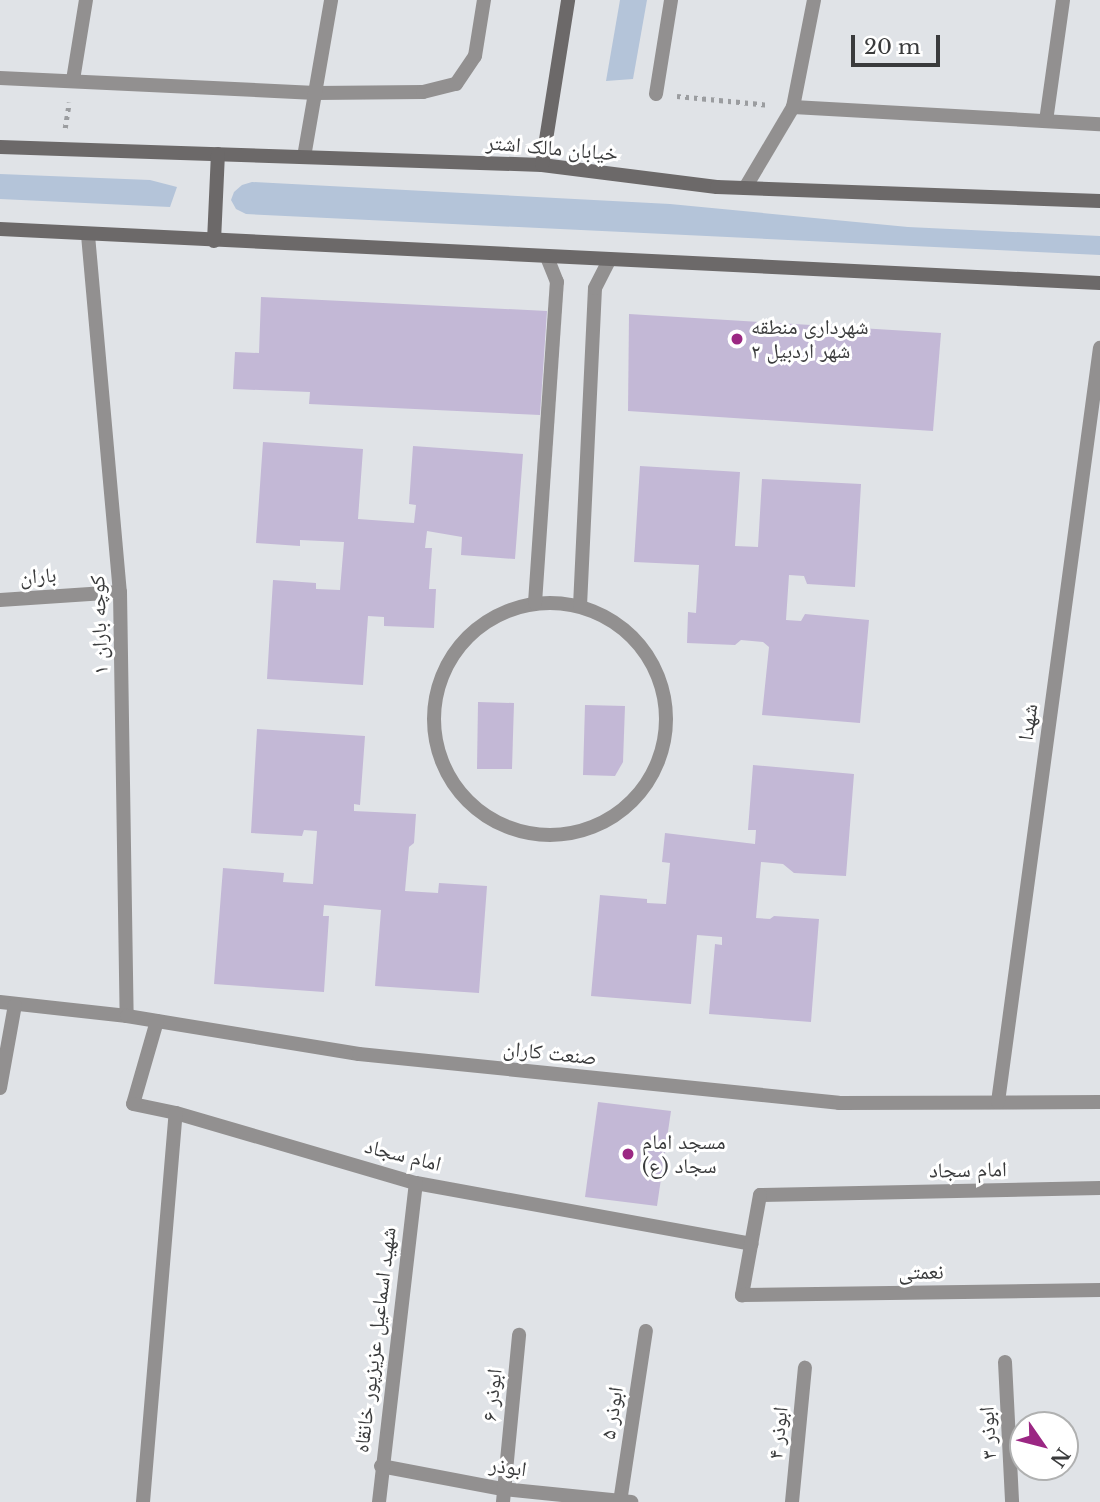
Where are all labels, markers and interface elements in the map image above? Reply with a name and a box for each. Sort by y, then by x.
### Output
scale bar [855,21,944,65]
text: 20 m [864,34,921,60]
street label: خیابان مالک اشتر [485,130,619,166]
place label: شهرداری منطقه ۲ شهر اردبیل [751,314,869,364]
marker: شهرداری منطقه ۲ شهر اردبیل [729,331,745,347]
street label: باران [19,562,57,590]
street label: کوچه باران ۱ [85,575,113,675]
street label: شهدا [1013,702,1043,742]
street label: صنعت کاران [502,1036,598,1070]
place label: مسجد امام سجاد (ع) [642,1129,726,1179]
street label: امام سجاد [362,1133,444,1177]
marker: مسجد امام سجاد (ع) [620,1146,636,1162]
street label: امام سجاد [929,1157,1007,1183]
street label: شهید اسماعیل عزیزپور خانقاه [349,1226,401,1454]
street label: نعمتی [898,1259,944,1285]
street label: ابوذر ۶ [477,1367,507,1423]
street label: ابوذر ۵ [595,1385,629,1441]
street label: ابوذر ۴ [763,1405,793,1461]
street label: ابوذر ۳ [974,1406,1002,1460]
north arrow [1009,1411,1079,1481]
text: N [1045,1443,1075,1471]
street label: ابوذر [488,1452,528,1482]

